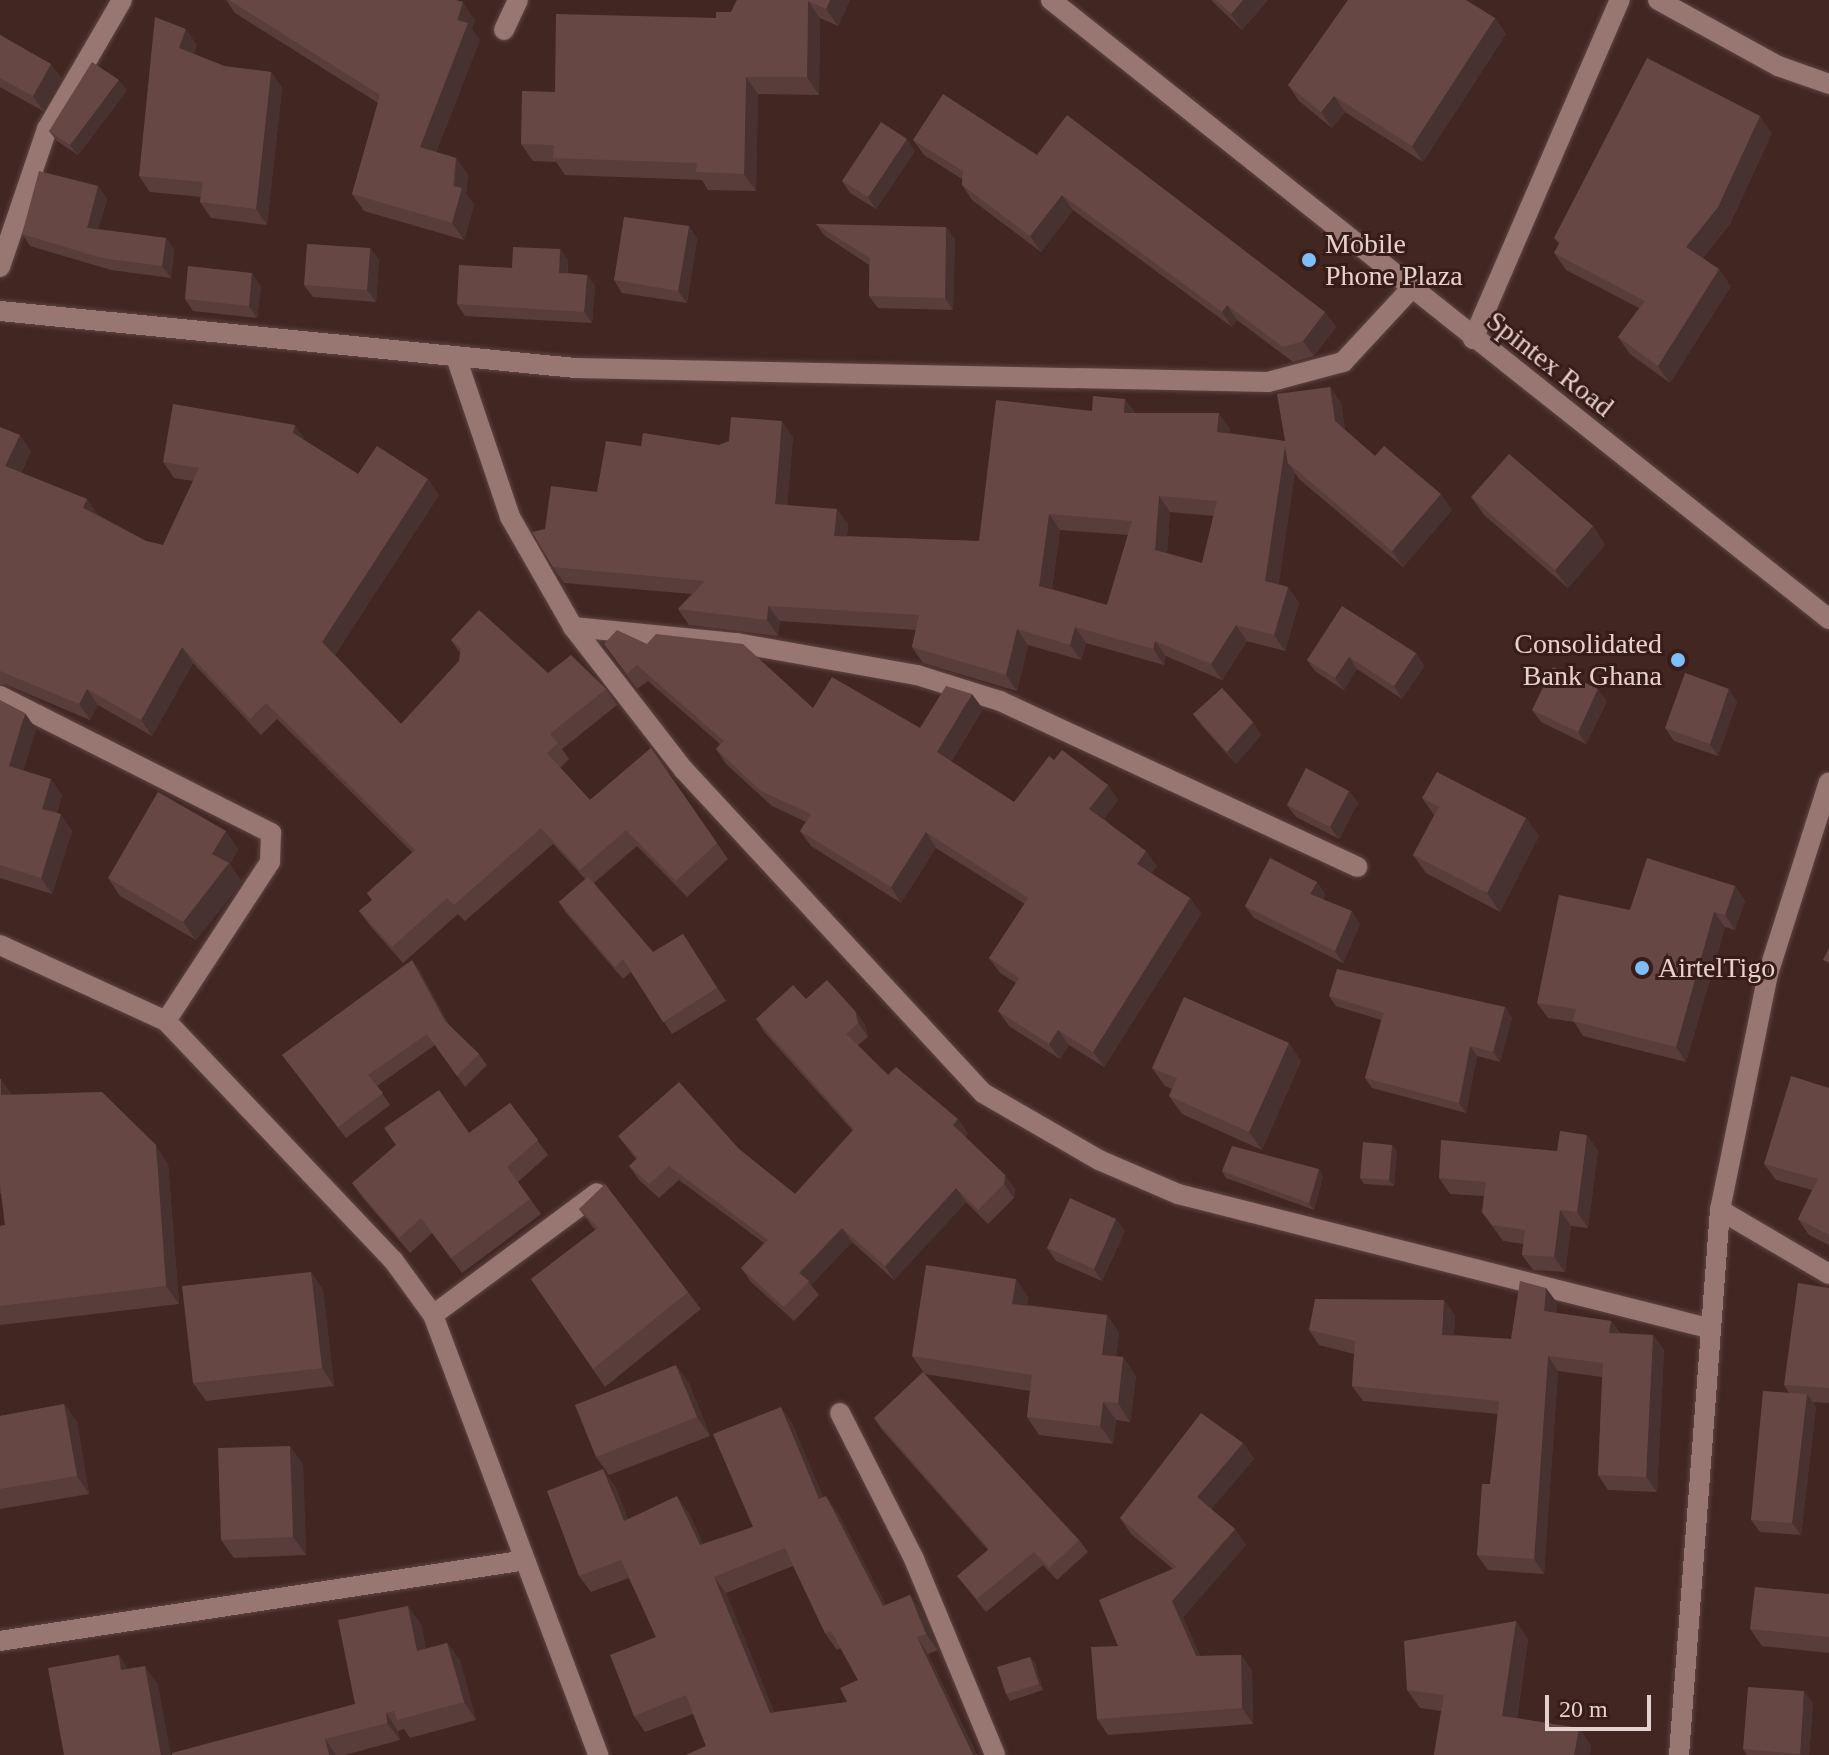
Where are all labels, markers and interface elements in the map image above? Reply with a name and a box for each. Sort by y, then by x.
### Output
place label: Mobile Phone Plaza [1325,227,1463,293]
marker: Mobile Phone Plaza [1300,251,1318,269]
street label: Spintex Road [1480,304,1620,424]
place label: Consolidated Bank Ghana [1514,627,1662,693]
marker: Consolidated Bank Ghana [1669,651,1687,669]
place label: AirtelTigo [1658,951,1775,985]
marker: AirtelTigo [1633,959,1651,977]
scale bar [1549,1679,1655,1729]
text: 20 m [1559,1696,1608,1722]

